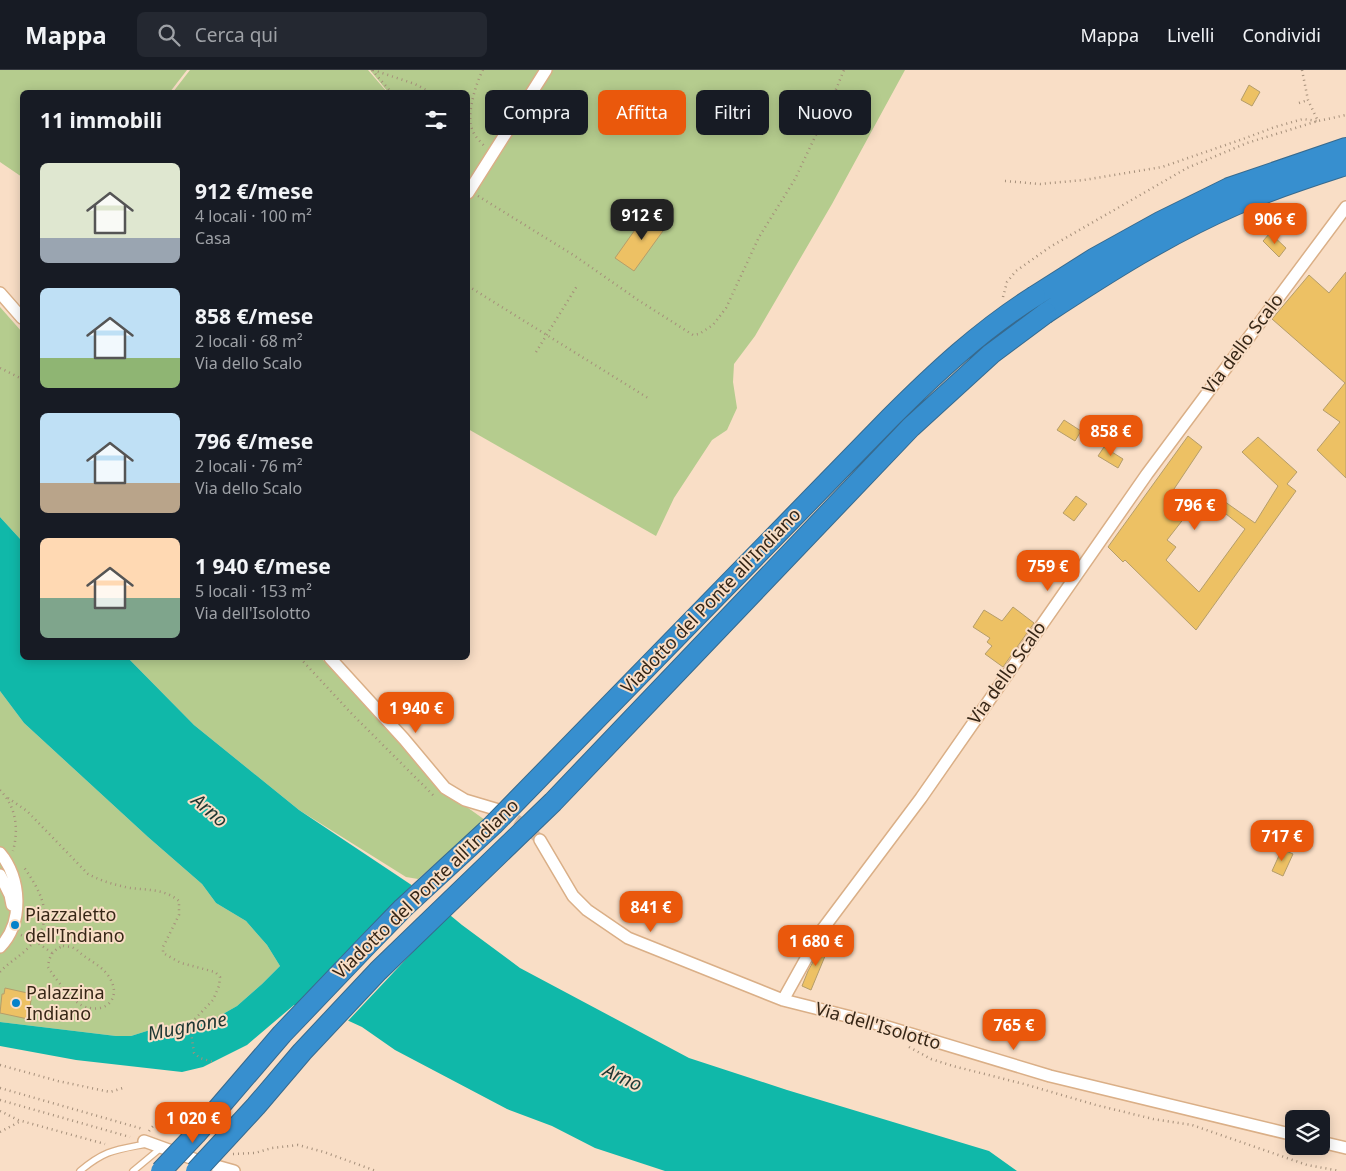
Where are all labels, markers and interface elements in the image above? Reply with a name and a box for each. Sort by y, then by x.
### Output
search box [137,12,487,57]
text: Mappa [25,18,107,51]
icon: search [155,21,183,49]
text: Cerca qui [195,22,278,48]
text: Mappa [1080,23,1139,47]
text: Livelli [1167,23,1214,47]
text: Condividi [1242,23,1321,47]
chip: Compra [485,90,588,135]
chip: Affitta [598,90,686,135]
chip: Filtri [696,90,769,135]
chip: Nuovo [779,90,871,135]
text: 11 immobili [40,106,162,134]
icon: filters [422,106,450,134]
text: 912 €/mese [195,177,313,205]
icon: home [80,183,140,243]
pin: 912 € [607,198,677,241]
pin: 906 € [1240,202,1310,245]
text: 912 € [622,204,662,226]
text: 4 locali · 100 m² [195,205,312,227]
text: 906 € [1255,208,1295,230]
text: Casa [195,227,231,249]
street label: Via dello Scalo [1196,288,1288,399]
text: 858 €/mese [195,302,313,330]
icon: home [80,308,140,368]
text: 2 locali · 68 m² [195,330,303,352]
text: Via dello Scalo [195,352,302,374]
pin: 858 € [1076,414,1146,457]
text: 858 € [1091,420,1131,442]
text: 796 €/mese [195,427,313,455]
icon: home [80,433,140,493]
text: 2 locali · 76 m² [195,455,303,477]
text: Via dello Scalo [195,477,302,499]
pin: 796 € [1160,488,1230,531]
text: 796 € [1175,494,1215,516]
street label: Viadotto del Ponte all'Indiano [615,502,806,698]
pin: 759 € [1013,550,1083,592]
text: 1 940 €/mese [195,552,331,580]
text: 759 € [1028,555,1068,577]
icon: home [80,558,140,618]
text: 5 locali · 153 m² [195,580,312,602]
text: Via dell'Isolotto [195,602,310,624]
street label: Via dello Scalo [962,616,1051,729]
pin: 1 940 € [370,692,462,734]
text: 1 940 € [389,697,443,719]
water label: Arno [185,786,234,833]
street label: Viadotto del Ponte all'Indiano [327,793,523,984]
pin: 717 € [1247,820,1317,862]
text: 717 € [1262,825,1302,847]
pin: 841 € [616,890,686,933]
text: 841 € [631,896,671,918]
place label: Piazzaletto dell'Indiano [25,902,125,947]
marker: Piazzaletto dell'Indiano [9,919,21,931]
pin: 1 680 € [770,924,862,967]
text: 1 680 € [789,930,843,952]
place label: Palazzina Indiano [26,980,105,1025]
street label: Via dell'Isolotto [813,996,944,1054]
marker: Palazzina Indiano [10,997,22,1009]
water label: Mugnone [145,1006,229,1046]
pin: 765 € [979,1008,1049,1051]
text: 765 € [994,1014,1034,1036]
water label: Arno [598,1056,647,1097]
pin: 1 020 € [147,1102,239,1144]
text: 1 020 € [166,1107,220,1129]
map controls [1285,1110,1330,1155]
button: layers [1285,1110,1330,1155]

